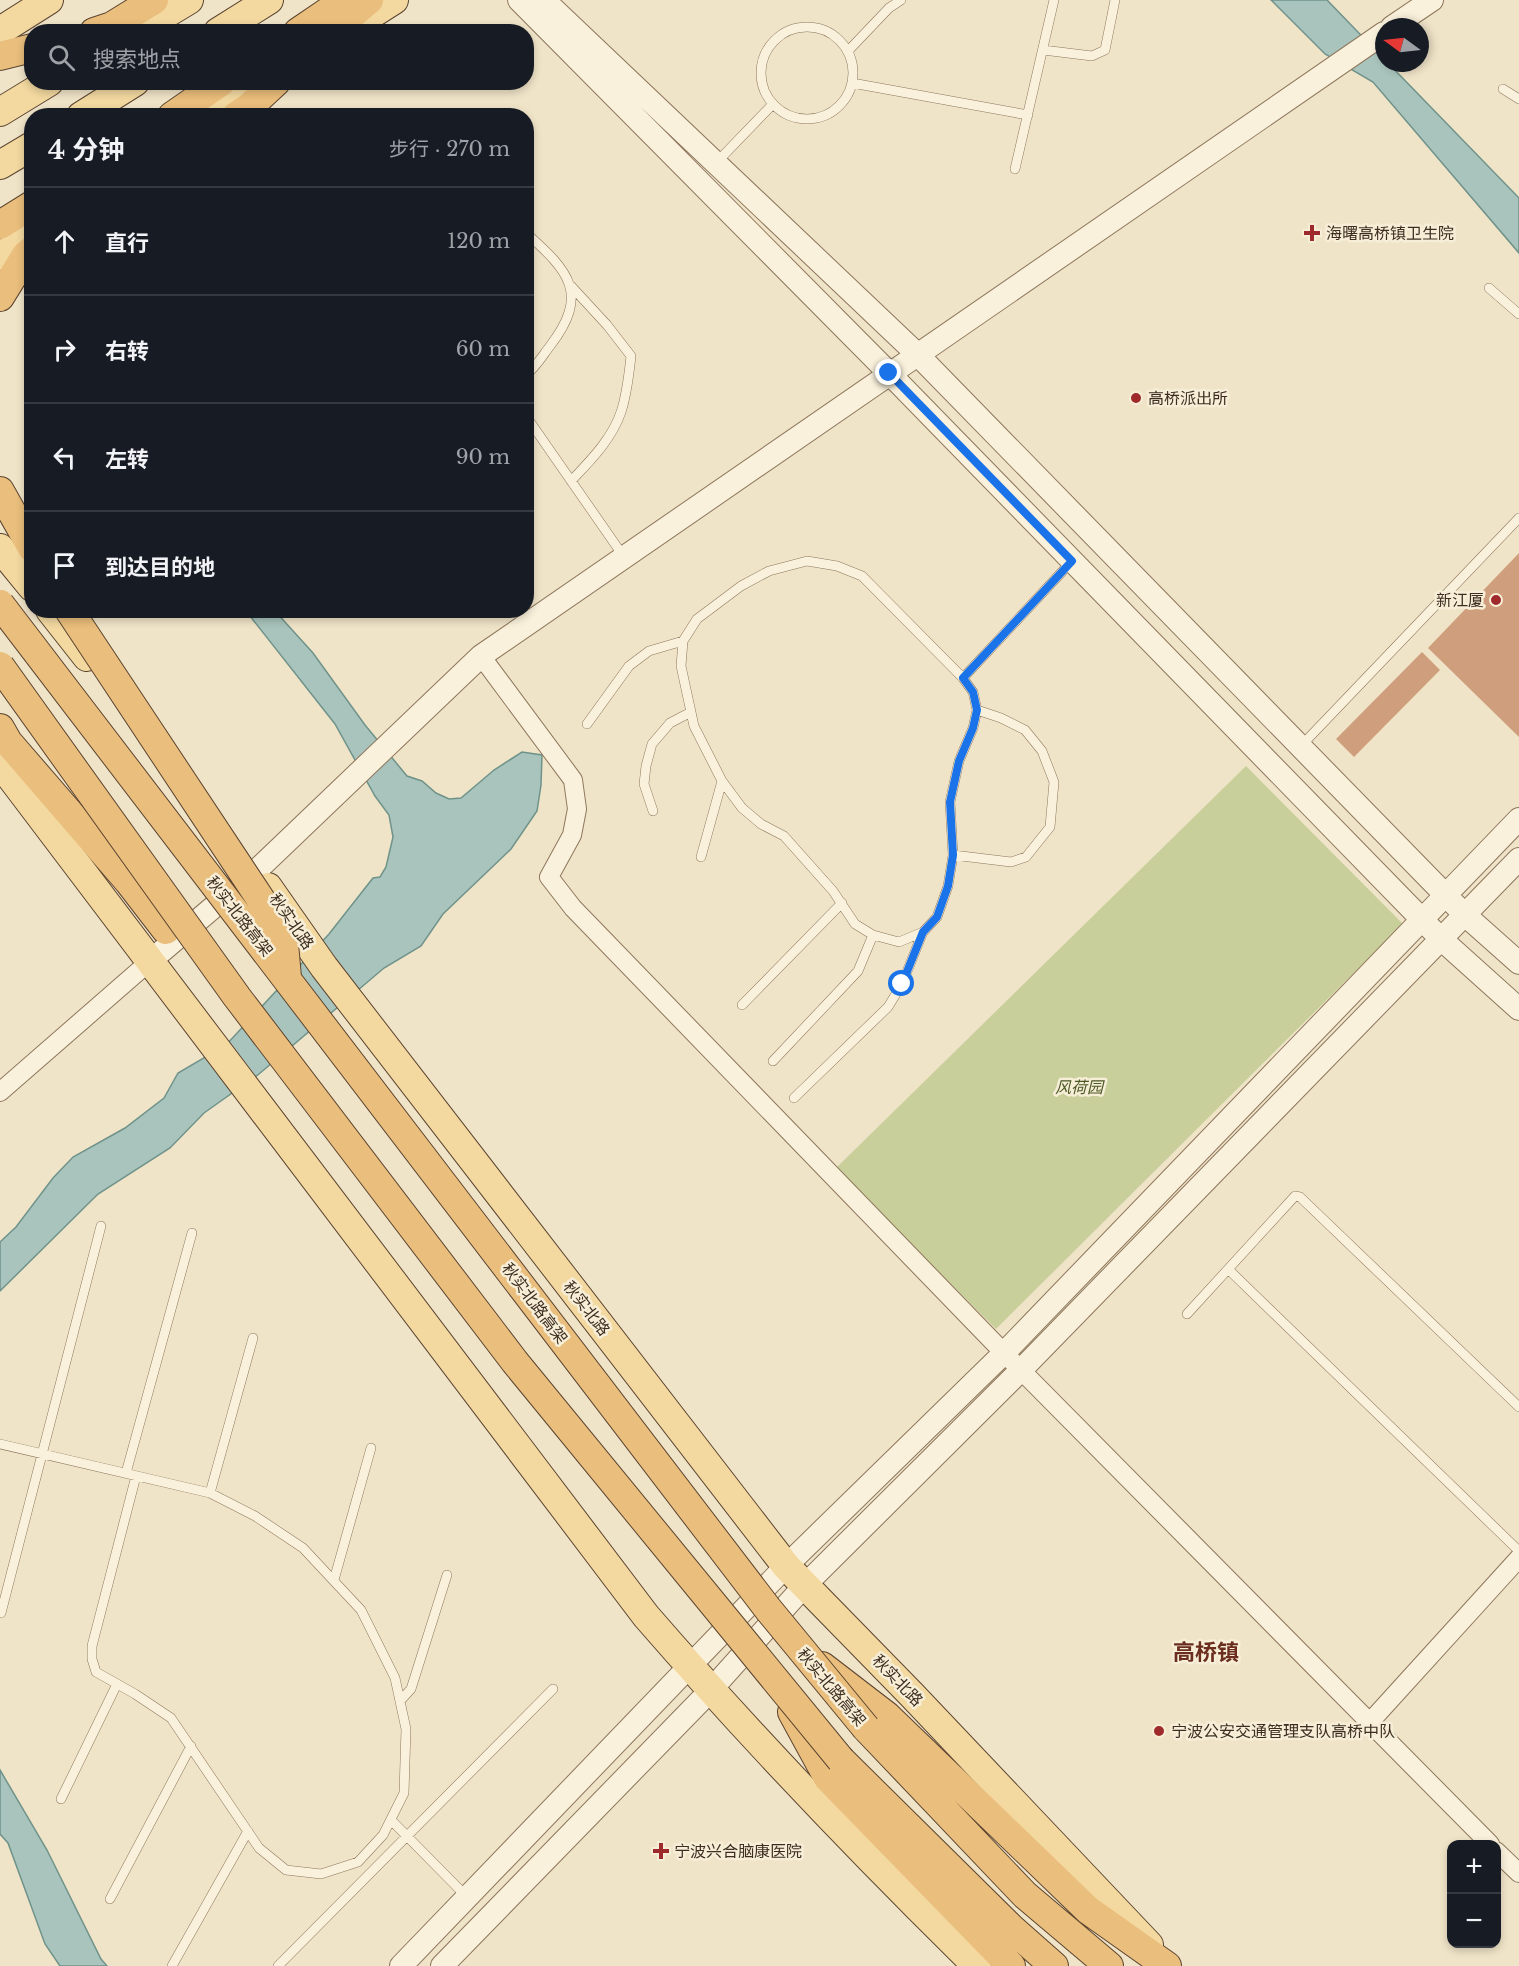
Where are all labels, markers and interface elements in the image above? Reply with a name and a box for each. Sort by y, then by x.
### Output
north arrow [1375,18,1429,72]
search box [24,24,534,90]
icon: search [45,41,78,74]
text: 搜索地点 [93,46,181,73]
text: 4 分钟 [48,134,124,166]
text: 步行 · 270 m [389,137,510,161]
place label: 海曙高桥镇卫生院 [1326,223,1454,243]
marker: 海曙高桥镇卫生院 [1303,224,1321,242]
icon: ahead [48,225,81,258]
text: 120 m [447,229,510,253]
text: 直行 [105,230,149,257]
icon: right [48,333,81,366]
text: 60 m [456,337,510,361]
text: 右转 [105,338,149,365]
route end [875,359,901,385]
place label: 高桥派出所 [1148,388,1228,408]
marker: 高桥派出所 [1129,391,1143,405]
icon: left [48,441,81,474]
text: 90 m [456,445,510,469]
text: 左转 [105,446,149,473]
icon: arrive [48,549,81,582]
text: 到达目的地 [105,554,215,581]
place label: 新江厦 [1436,590,1484,610]
marker: 新江厦 [1489,593,1503,607]
street label: 秋实北路高架 [203,872,277,960]
street label: 秋实北路 [265,889,319,953]
route start [888,970,914,996]
park label: 风荷园 [1055,1077,1105,1097]
street label: 秋实北路高架 [498,1259,572,1347]
street label: 秋实北路 [559,1277,615,1339]
district label: 高桥镇 [1173,1639,1239,1666]
street label: 秋实北路高架 [793,1644,871,1730]
street label: 秋实北路 [869,1650,927,1710]
place label: 宁波公安交通管理支队高桥中队 [1171,1721,1395,1741]
marker: 宁波公安交通管理支队高桥中队 [1152,1724,1166,1738]
map controls [1447,1840,1501,1948]
button: + [1447,1840,1501,1894]
place label: 宁波兴合脑康医院 [674,1841,802,1861]
marker: 宁波兴合脑康医院 [652,1842,670,1860]
button: − [1447,1894,1501,1948]

